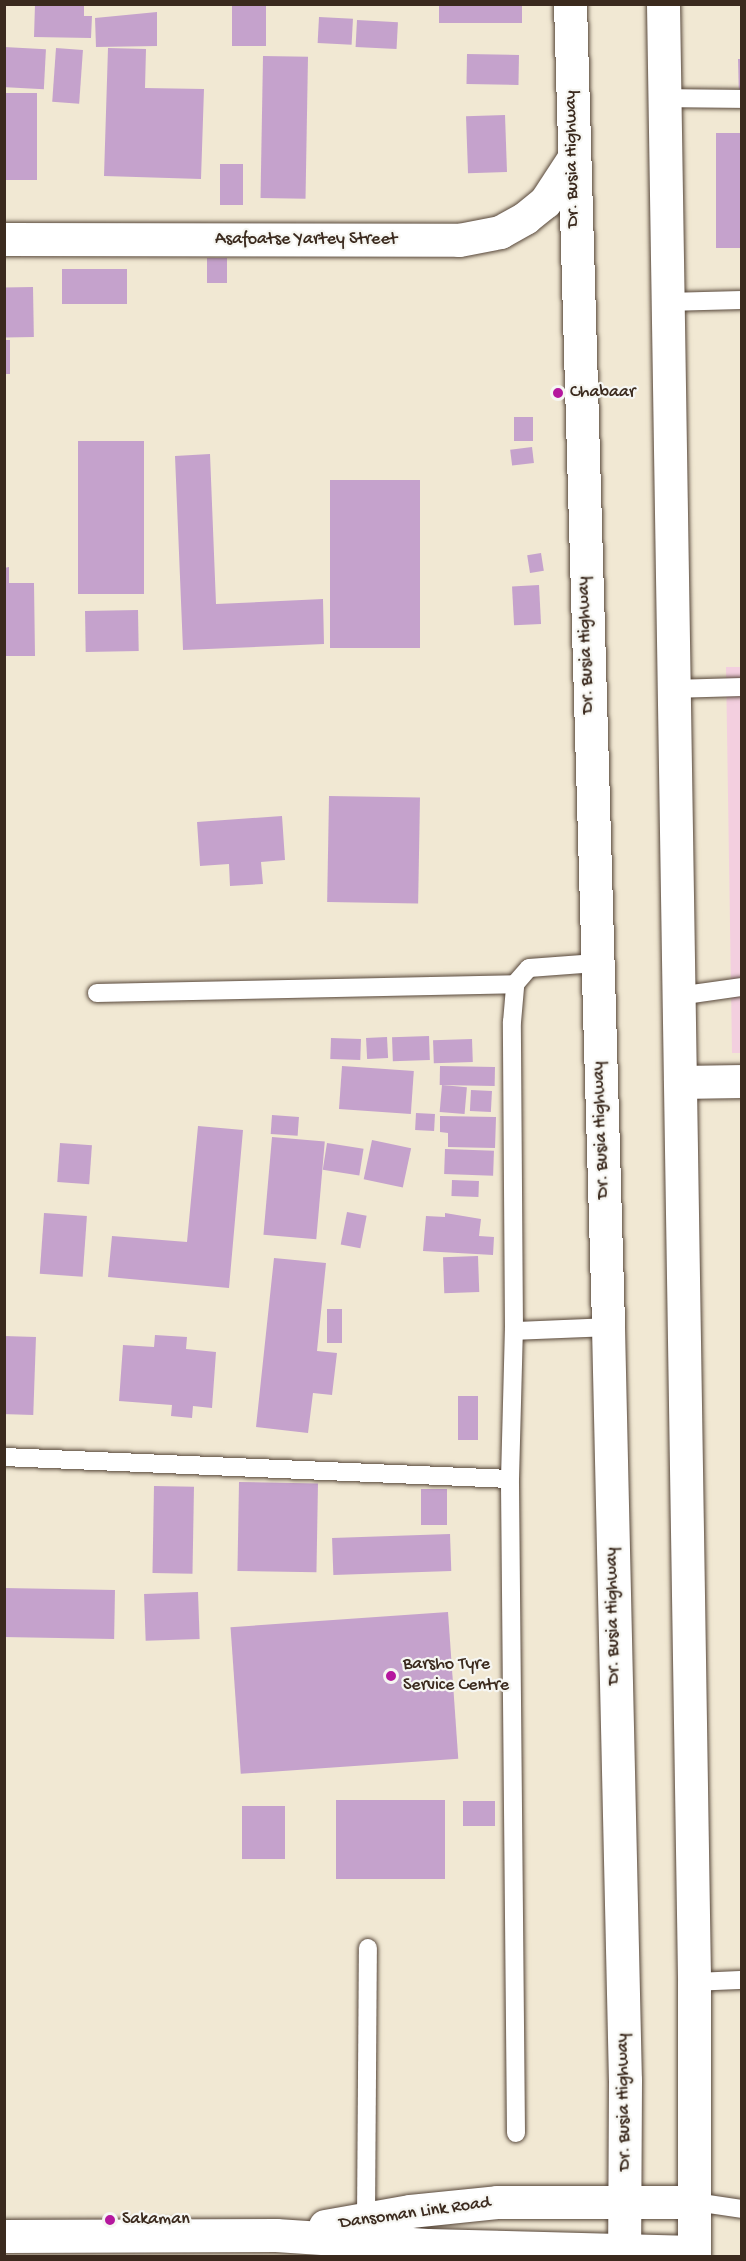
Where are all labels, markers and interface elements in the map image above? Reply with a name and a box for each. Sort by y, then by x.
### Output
street label: Dr. Busia Highway [561,90,585,228]
street label: Asafoatse Yartey Street [215,229,397,251]
place label: Chabaar [570,382,635,404]
marker: Chabaar [551,386,565,400]
street label: Dr. Busia Highway [574,576,600,714]
street label: Dr. Busia Highway [589,1061,615,1199]
street label: Dr. Busia Highway [602,1547,626,1685]
place label: Barsho Tyre Service Centre [403,1655,509,1698]
marker: Barsho Tyre Service Centre [384,1669,398,1683]
street label: Dr. Busia Highway [613,2033,637,2171]
street label: Dansoman Link Road [338,2193,492,2235]
place label: Sakaman [122,2209,190,2231]
marker: Sakaman [103,2213,117,2227]

